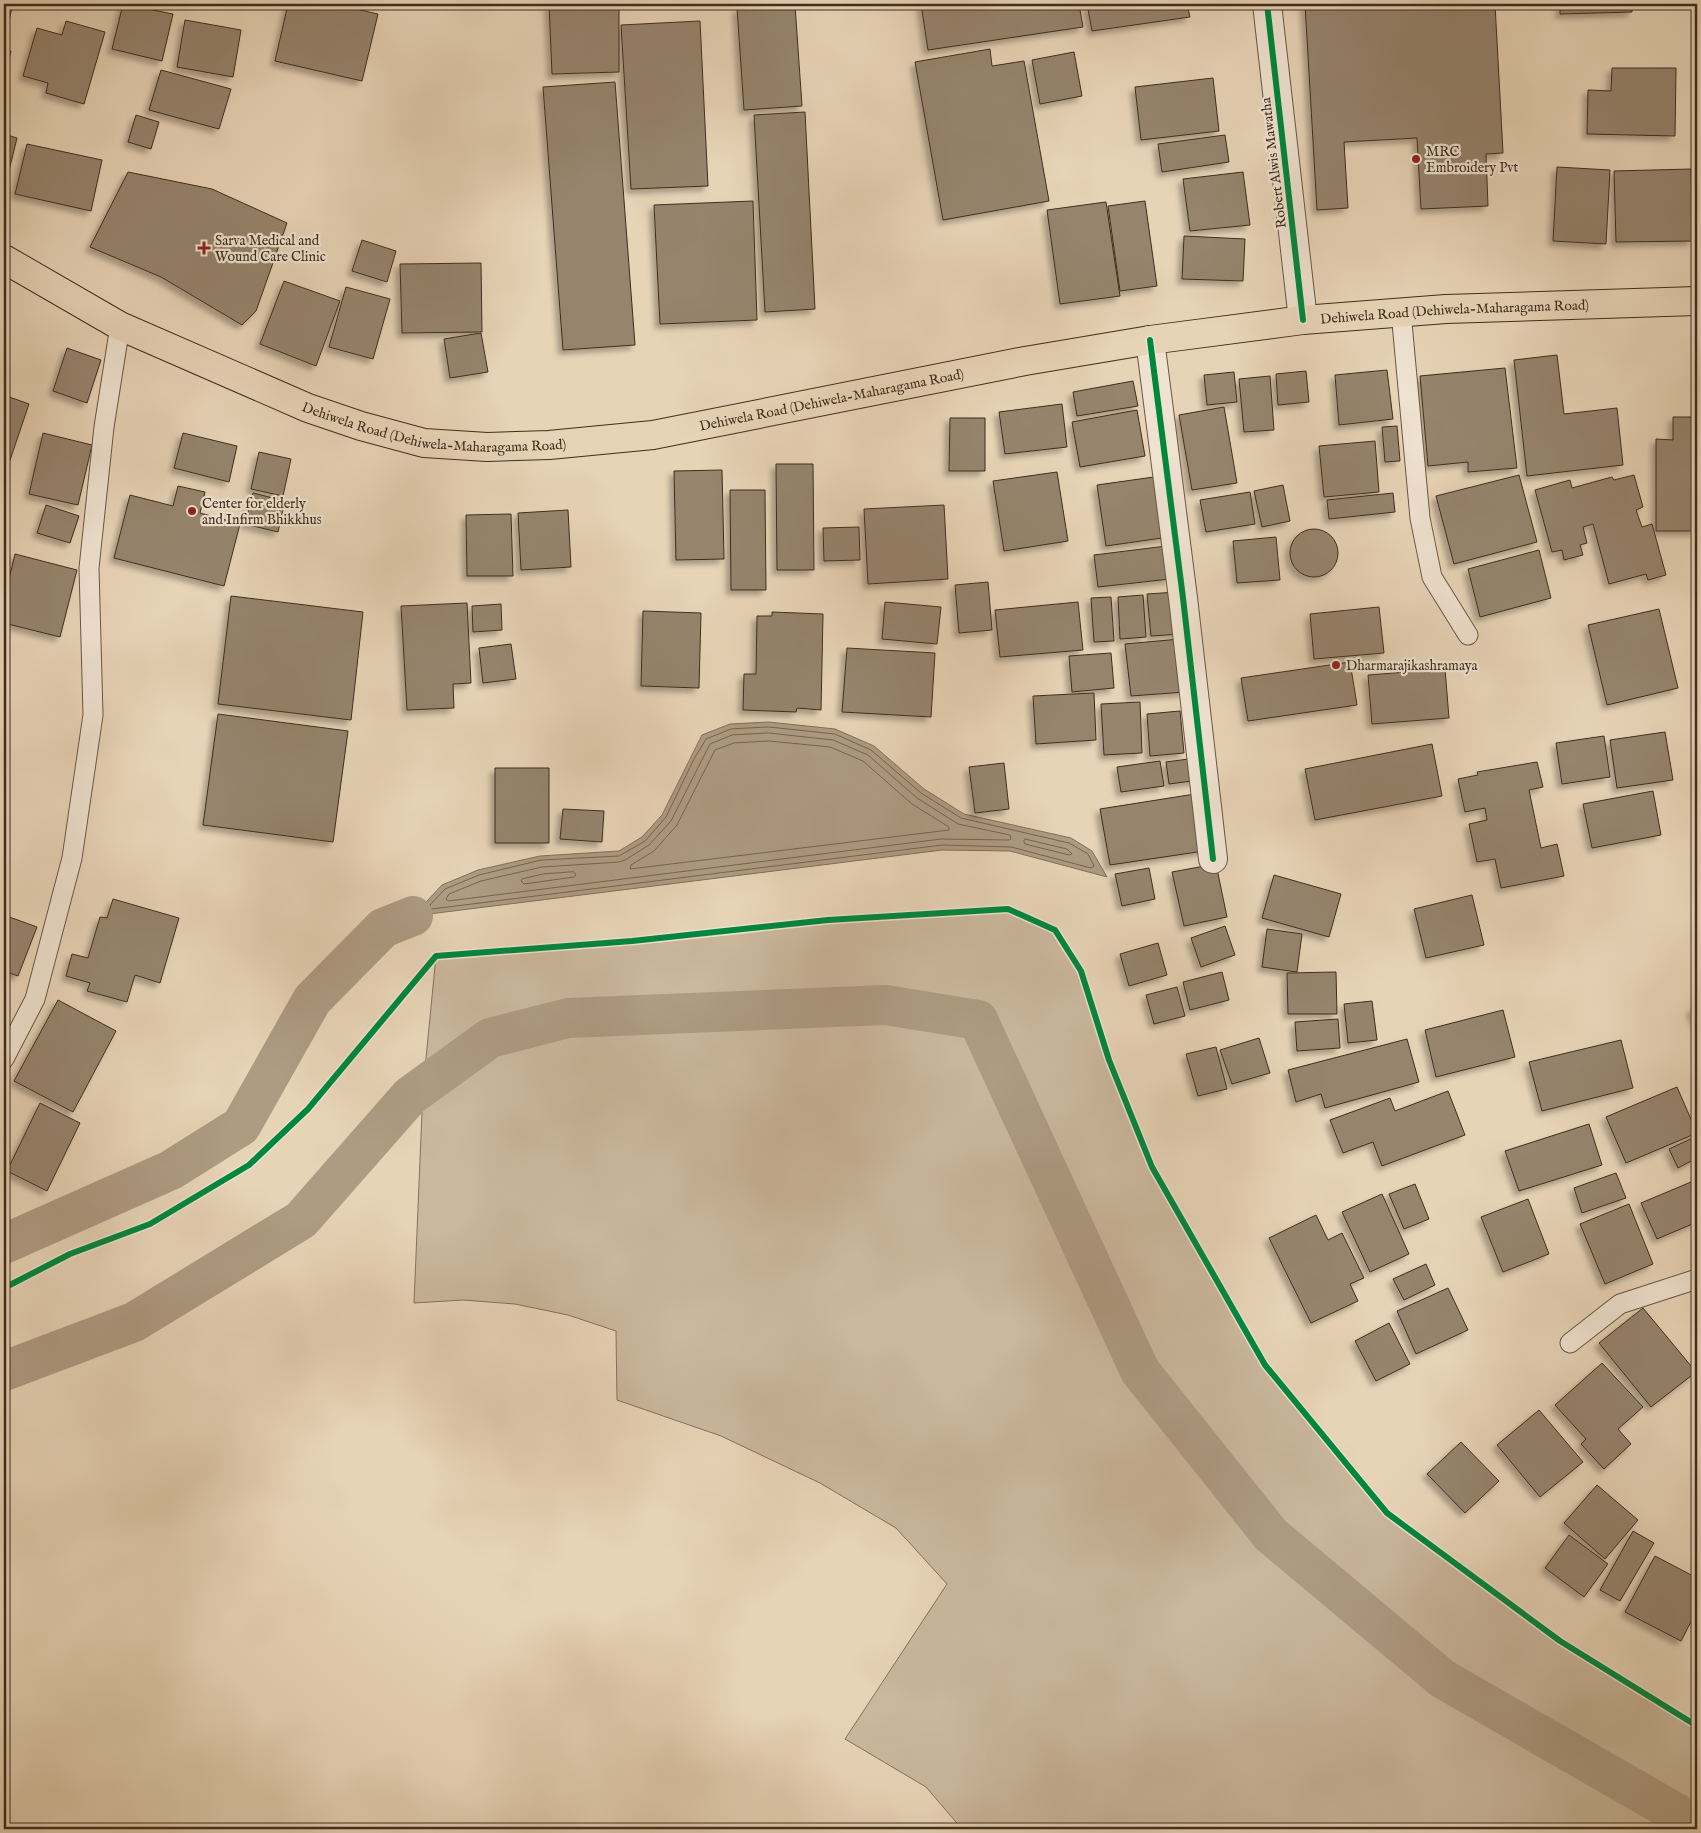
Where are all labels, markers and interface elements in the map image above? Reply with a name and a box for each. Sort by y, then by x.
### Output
street label: Robert Alwis Mawatha [1257,96,1291,229]
place label: MRC Embroidery Pvt [1426,143,1519,177]
marker: MRC Embroidery Pvt [1410,153,1422,165]
place label: Sarva Medical and Wound Care Clinic [215,232,326,266]
marker: Sarva Medical and Wound Care Clinic [197,241,211,255]
street label: Dehiwela Road (Dehiwela-Maharagama Road) [1319,296,1589,329]
street label: Dehiwela Road (Dehiwela-Maharagama Road) [698,365,966,436]
street label: Dehiwela Road (Dehiwela-Maharagama Road) [299,398,567,457]
place label: Center for elderly and Infirm Bhikkhus [202,495,322,529]
marker: Center for elderly and Infirm Bhikkhus [186,505,198,517]
place label: Dharmarajikashramaya [1346,657,1479,675]
marker: Dharmarajikashramaya [1330,659,1342,671]

